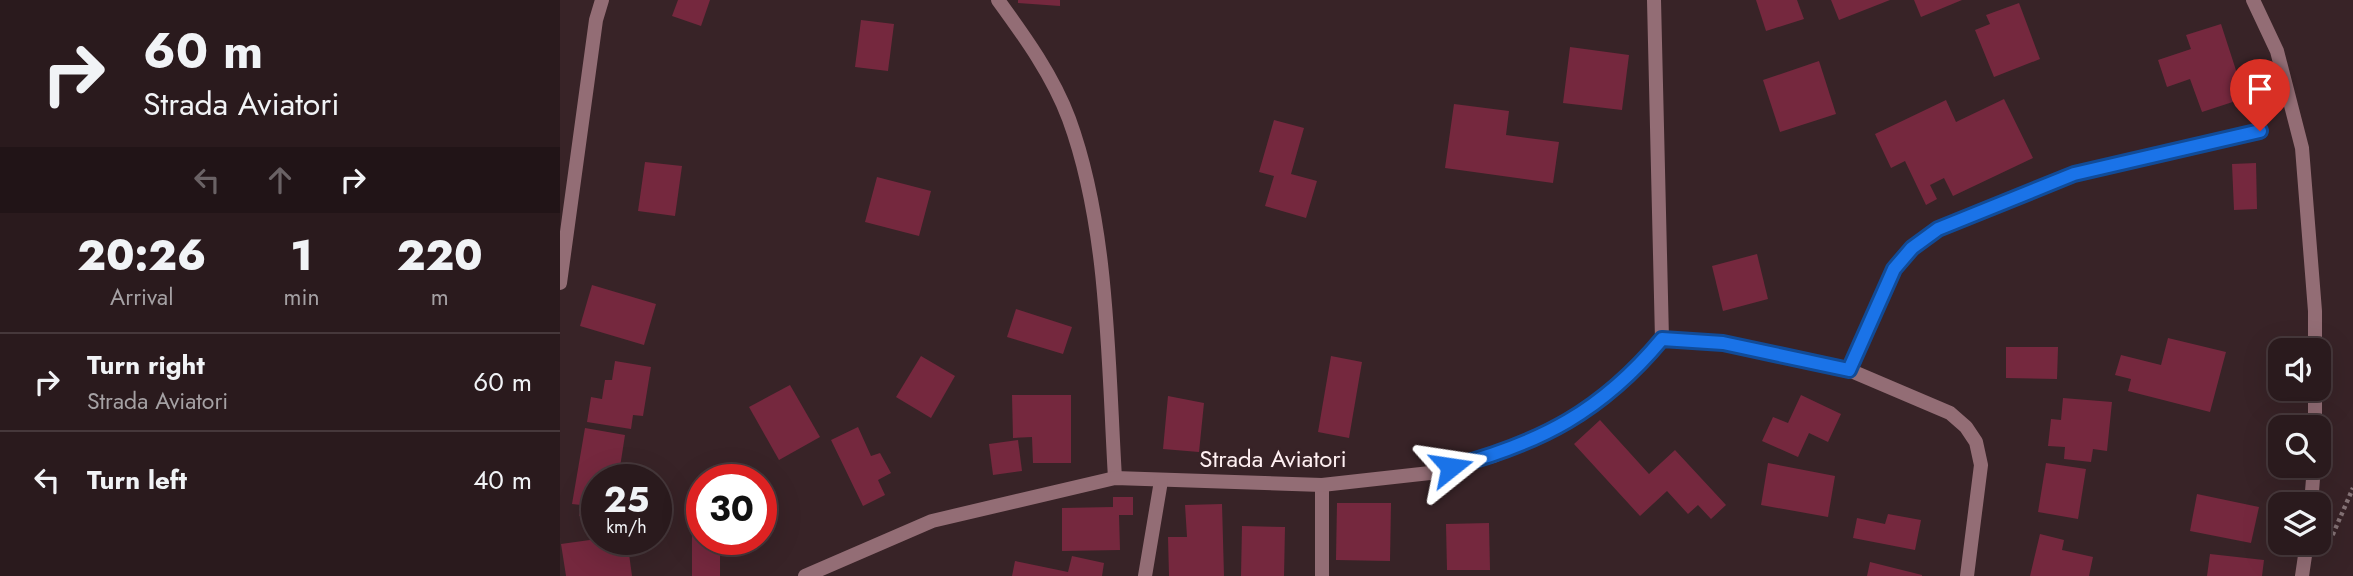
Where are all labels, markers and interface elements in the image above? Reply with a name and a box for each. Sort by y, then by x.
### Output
text: 60 m [143,16,263,86]
icon: right [28,28,119,119]
pin [2230,59,2290,131]
icon: arrive [2241,70,2279,108]
text: Strada Aviatori [143,81,340,127]
icon: left [188,161,226,199]
icon: ahead [261,161,299,199]
icon: right [334,161,372,199]
text: 20:26 [77,225,206,286]
text: 1 [290,225,313,286]
text: 220 [397,225,483,286]
text: Arrival [110,280,173,314]
text: min [284,280,320,314]
text: m [431,280,449,314]
map controls [2268,338,2331,555]
button: sound [2268,338,2331,401]
text: Turn right [87,346,205,384]
icon: right [28,363,66,401]
text: 60 m [473,363,532,401]
text: Strada Aviatori [87,384,228,418]
button: search [2268,415,2331,478]
position arrow [1414,430,1488,504]
street label: Strada Aviatori [1199,441,1347,476]
icon: left [28,461,66,499]
text: Turn left [87,461,187,499]
text: 40 m [473,461,532,499]
speed limit sign: 30 [686,464,777,555]
text: 25 [604,475,649,525]
button: layers [2268,492,2331,555]
text: km/h [606,514,647,540]

